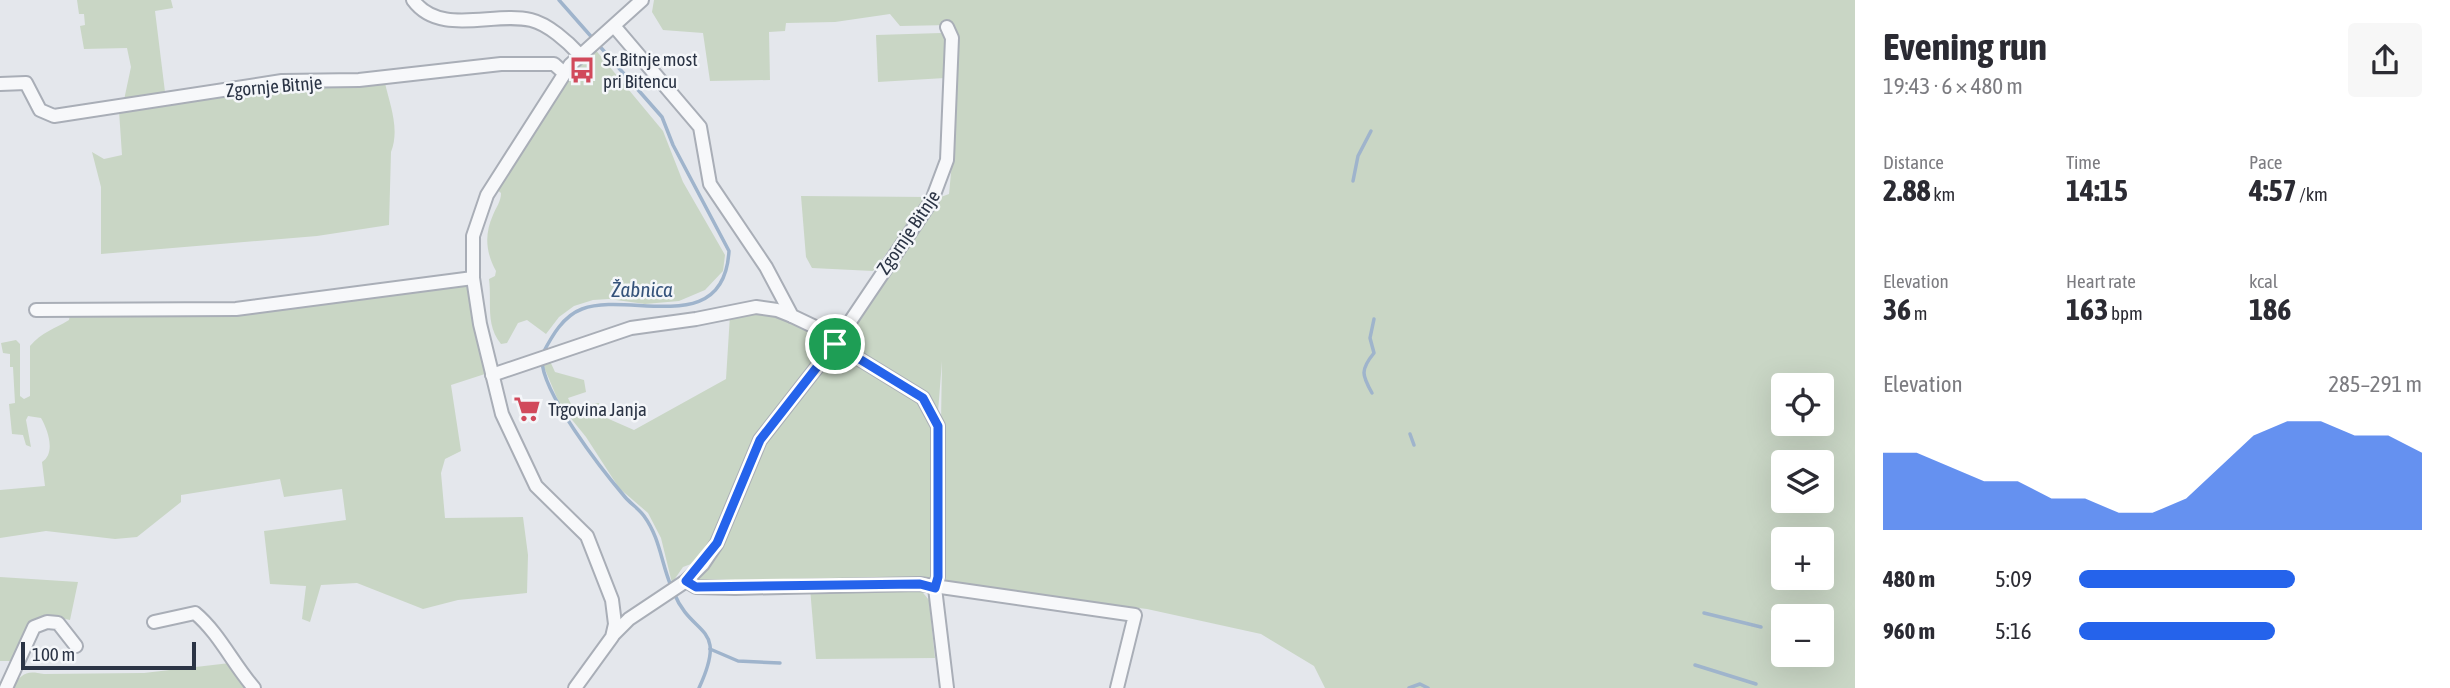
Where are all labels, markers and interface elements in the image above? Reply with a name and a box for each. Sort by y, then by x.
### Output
button: share [2348,23,2422,97]
text: Evening run [1883,25,2047,68]
place label: Sr.Bitnje most pri Bitencu [603,48,698,92]
bus stop icon: Sr.Bitnje most pri Bitencu [567,55,597,85]
street label: Zgornje Bitnje [225,71,323,101]
text: 19:43 · 6 × 480 m [1883,73,2023,99]
text: Distance [1883,151,1944,173]
text: Time [2066,151,2101,173]
text: Pace [2249,151,2282,173]
text: 2.88 [1883,173,1931,207]
text: 14:15 [2066,173,2128,207]
text: 4:57 [2249,173,2297,207]
text: km [1931,183,1955,205]
text: /km [2297,183,2328,205]
street label: Zgornje Bitnje [872,186,944,278]
text: Elevation [1883,270,1949,292]
text: Heart rate [2066,270,2136,292]
text: kcal [2249,270,2278,292]
water label: Žabnica [611,277,673,301]
text: 36 [1883,292,1911,326]
text: 163 [2066,292,2108,326]
text: 186 [2249,292,2291,326]
text: m [1911,302,1928,324]
text: bpm [2108,302,2143,324]
pin [805,314,865,374]
icon: arrive [816,325,854,363]
text: Elevation [1883,371,1963,397]
text: 285–291 m [2328,371,2422,397]
map controls [1771,373,1834,667]
button: locate [1771,373,1834,436]
supermarket icon: Trgovina Janja [512,394,542,424]
place label: Trgovina Janja [548,398,647,420]
button: layers [1771,450,1834,513]
button: + [1771,527,1834,590]
text: 480 m [1883,566,1935,592]
text: 5:09 [1995,566,2032,592]
button: − [1771,604,1834,667]
text: 960 m [1883,618,1935,644]
text: 5:16 [1995,618,2032,644]
scale bar [21,639,196,671]
text: 100 m [32,643,75,665]

